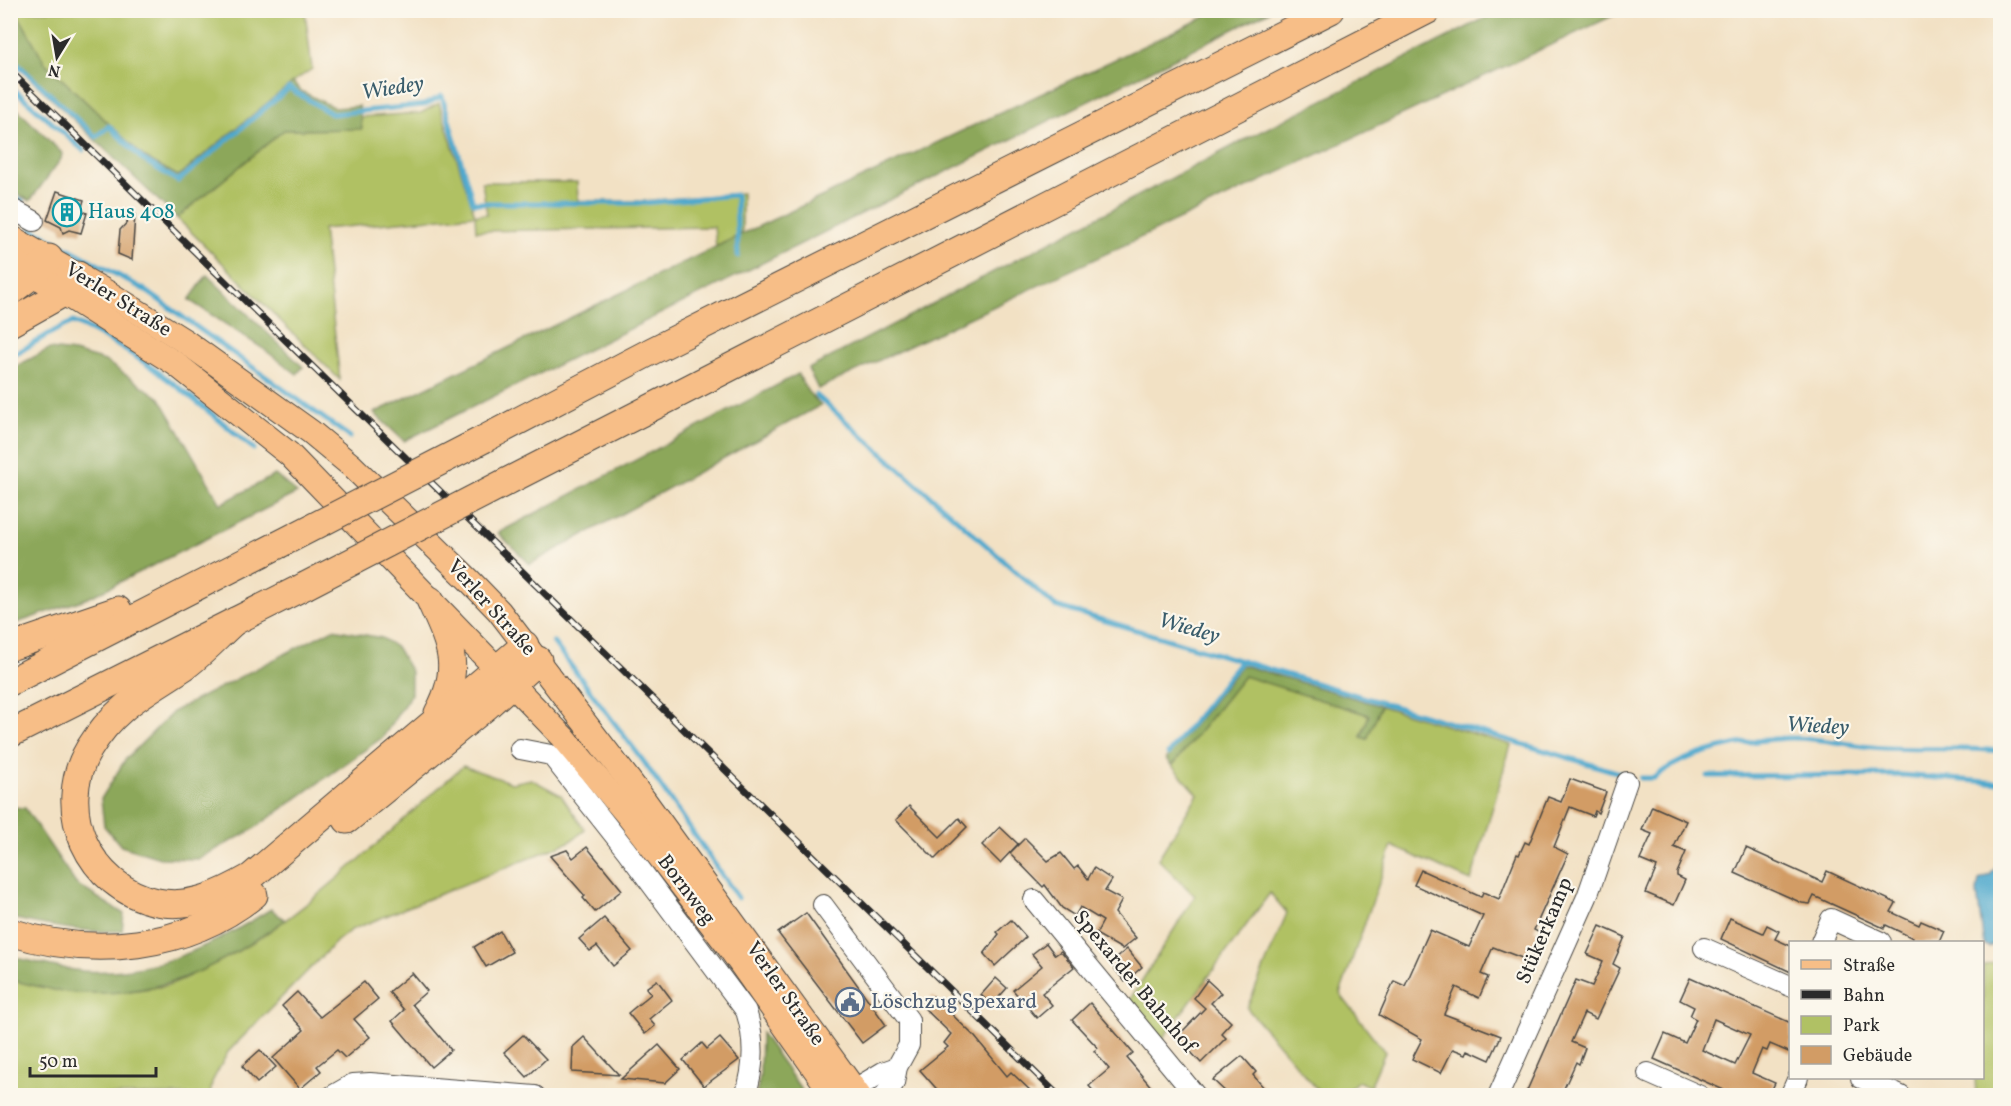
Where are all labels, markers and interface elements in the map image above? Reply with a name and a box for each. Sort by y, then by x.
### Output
north arrow [27,27,87,87]
text: N [46,58,62,82]
water label: Wiedey [360,69,426,109]
building icon: Haus 408 [51,196,83,228]
place label: Haus 408 [88,198,175,227]
street label: Verler Straße [59,256,177,344]
street label: Verler Straße [440,553,542,663]
water label: Wiedey [1155,605,1223,653]
water label: Wiedey [1786,710,1850,744]
street label: Bornweg [650,849,722,931]
street label: Stükerkamp [1510,873,1580,989]
street label: Spexarder Bahnhof [1066,904,1203,1061]
street label: Verler Straße [738,936,832,1052]
legend [1789,941,1984,1079]
text: Straße [1843,954,1895,979]
text: Bahn [1843,984,1885,1009]
public building icon: Löschzug Spexard [834,986,866,1018]
place label: Löschzug Spexard [871,988,1037,1017]
text: Park [1843,1014,1880,1039]
scale bar [30,1040,156,1078]
text: Gebäude [1843,1044,1912,1069]
text: 50 m [39,1050,78,1075]

